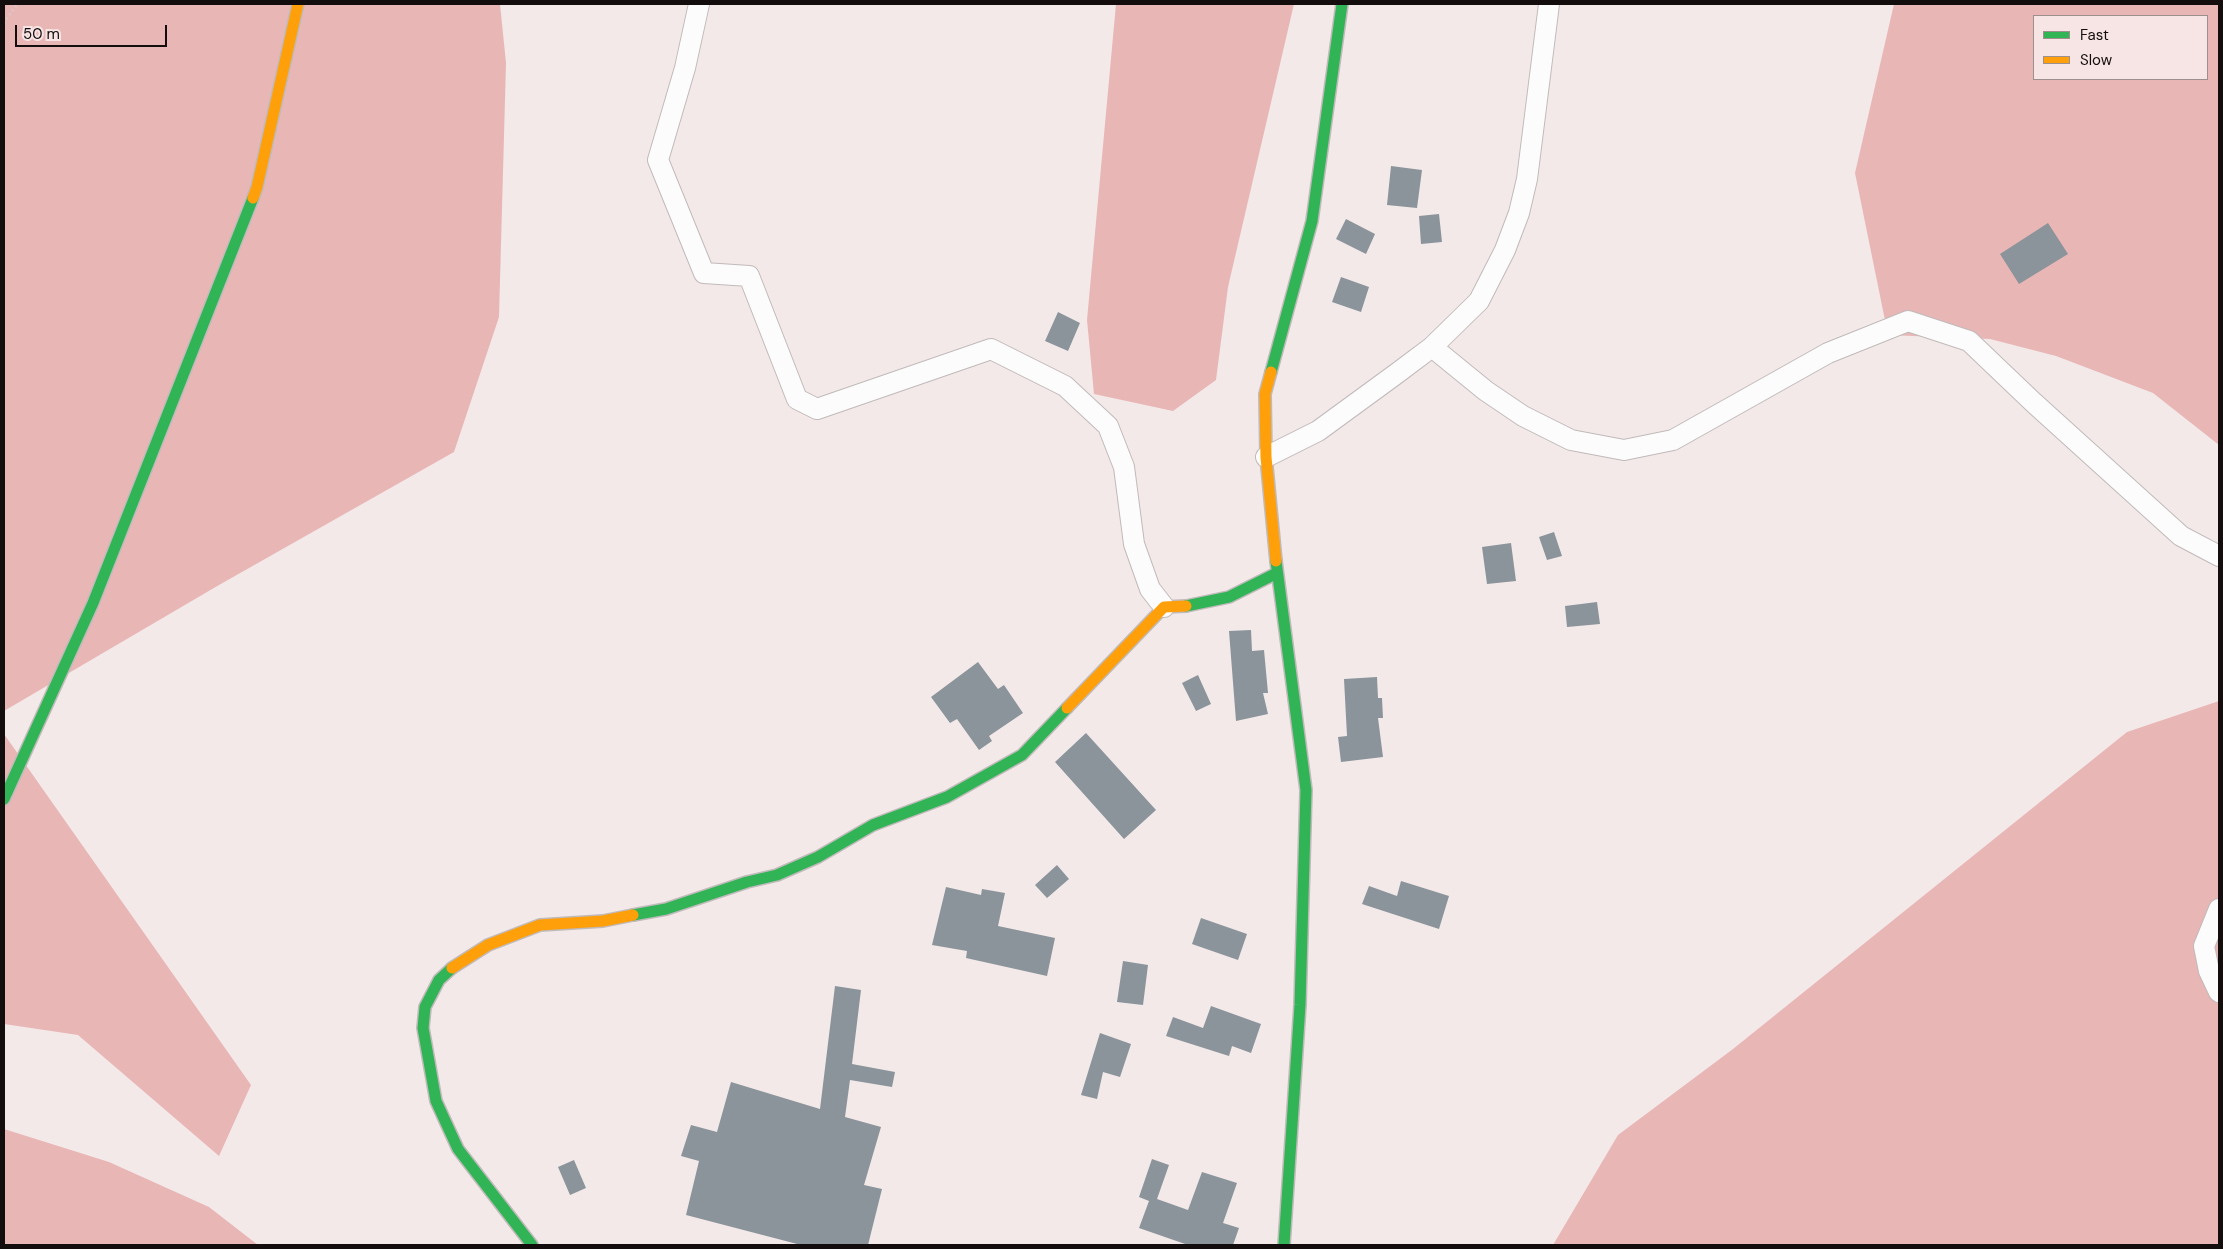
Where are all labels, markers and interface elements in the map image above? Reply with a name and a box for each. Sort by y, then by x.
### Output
scale bar [18,15,170,47]
legend [2033,15,2208,80]
text: 50 m [23,24,60,44]
text: Fast [2080,25,2109,45]
text: Slow [2080,50,2112,70]

